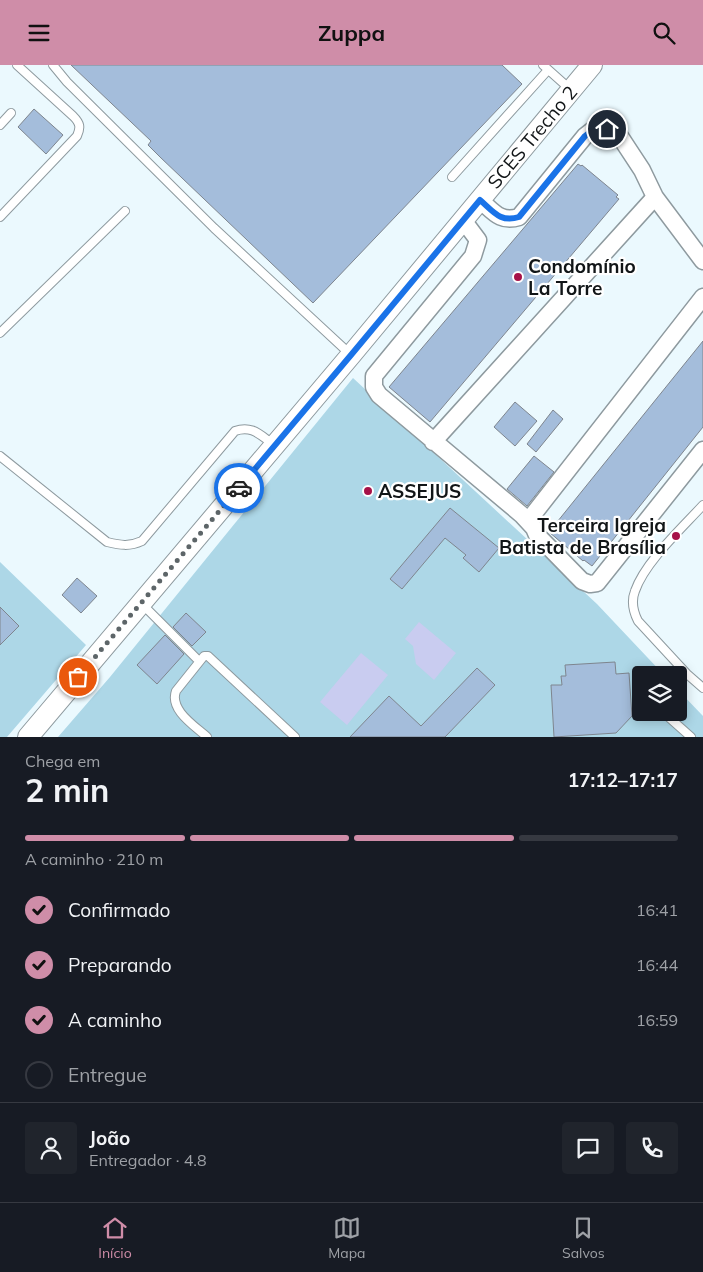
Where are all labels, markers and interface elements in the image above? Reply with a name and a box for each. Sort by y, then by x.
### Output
icon: menu [25,19,53,47]
text: Zuppa [318,19,385,47]
icon: search [650,19,678,47]
street label: SCES Trecho 2 [482,80,582,194]
pin [586,108,628,150]
icon: home [593,115,621,143]
place label: Condomínio La Torre [528,254,636,300]
marker: Condomínio La Torre [512,271,524,283]
courier [214,463,264,513]
icon: car [225,474,253,502]
place label: ASSEJUS [378,479,461,503]
marker: ASSEJUS [362,485,374,497]
place label: Terceira Igreja Batista de Brasília [499,513,666,559]
marker: Terceira Igreja Batista de Brasília [670,530,682,542]
pin [57,656,99,698]
icon: bag [64,663,92,691]
map controls [632,666,687,721]
button: layers [632,666,687,721]
text: Chega em [25,751,100,771]
text: 17:12–17:17 [568,768,678,792]
text: 2 min [25,770,109,810]
text: A caminho · 210 m [25,849,163,869]
icon: check [25,896,53,924]
text: Confirmado [68,898,170,922]
text: 16:41 [636,900,678,920]
icon: check [25,951,53,979]
text: Preparando [68,953,172,977]
text: 16:44 [636,955,678,975]
icon: check [25,1006,53,1034]
text: A caminho [68,1008,162,1032]
text: 16:59 [636,1010,678,1030]
text: Entregue [68,1063,147,1087]
button: person [25,1122,77,1174]
button: chat [562,1122,614,1174]
button: phone [626,1122,678,1174]
text: João [89,1126,130,1150]
text: Entregador · 4.8 [89,1150,206,1170]
tab: Início [98,1214,132,1262]
tab: Mapa [328,1214,365,1262]
tab: Salvos [562,1214,605,1262]

